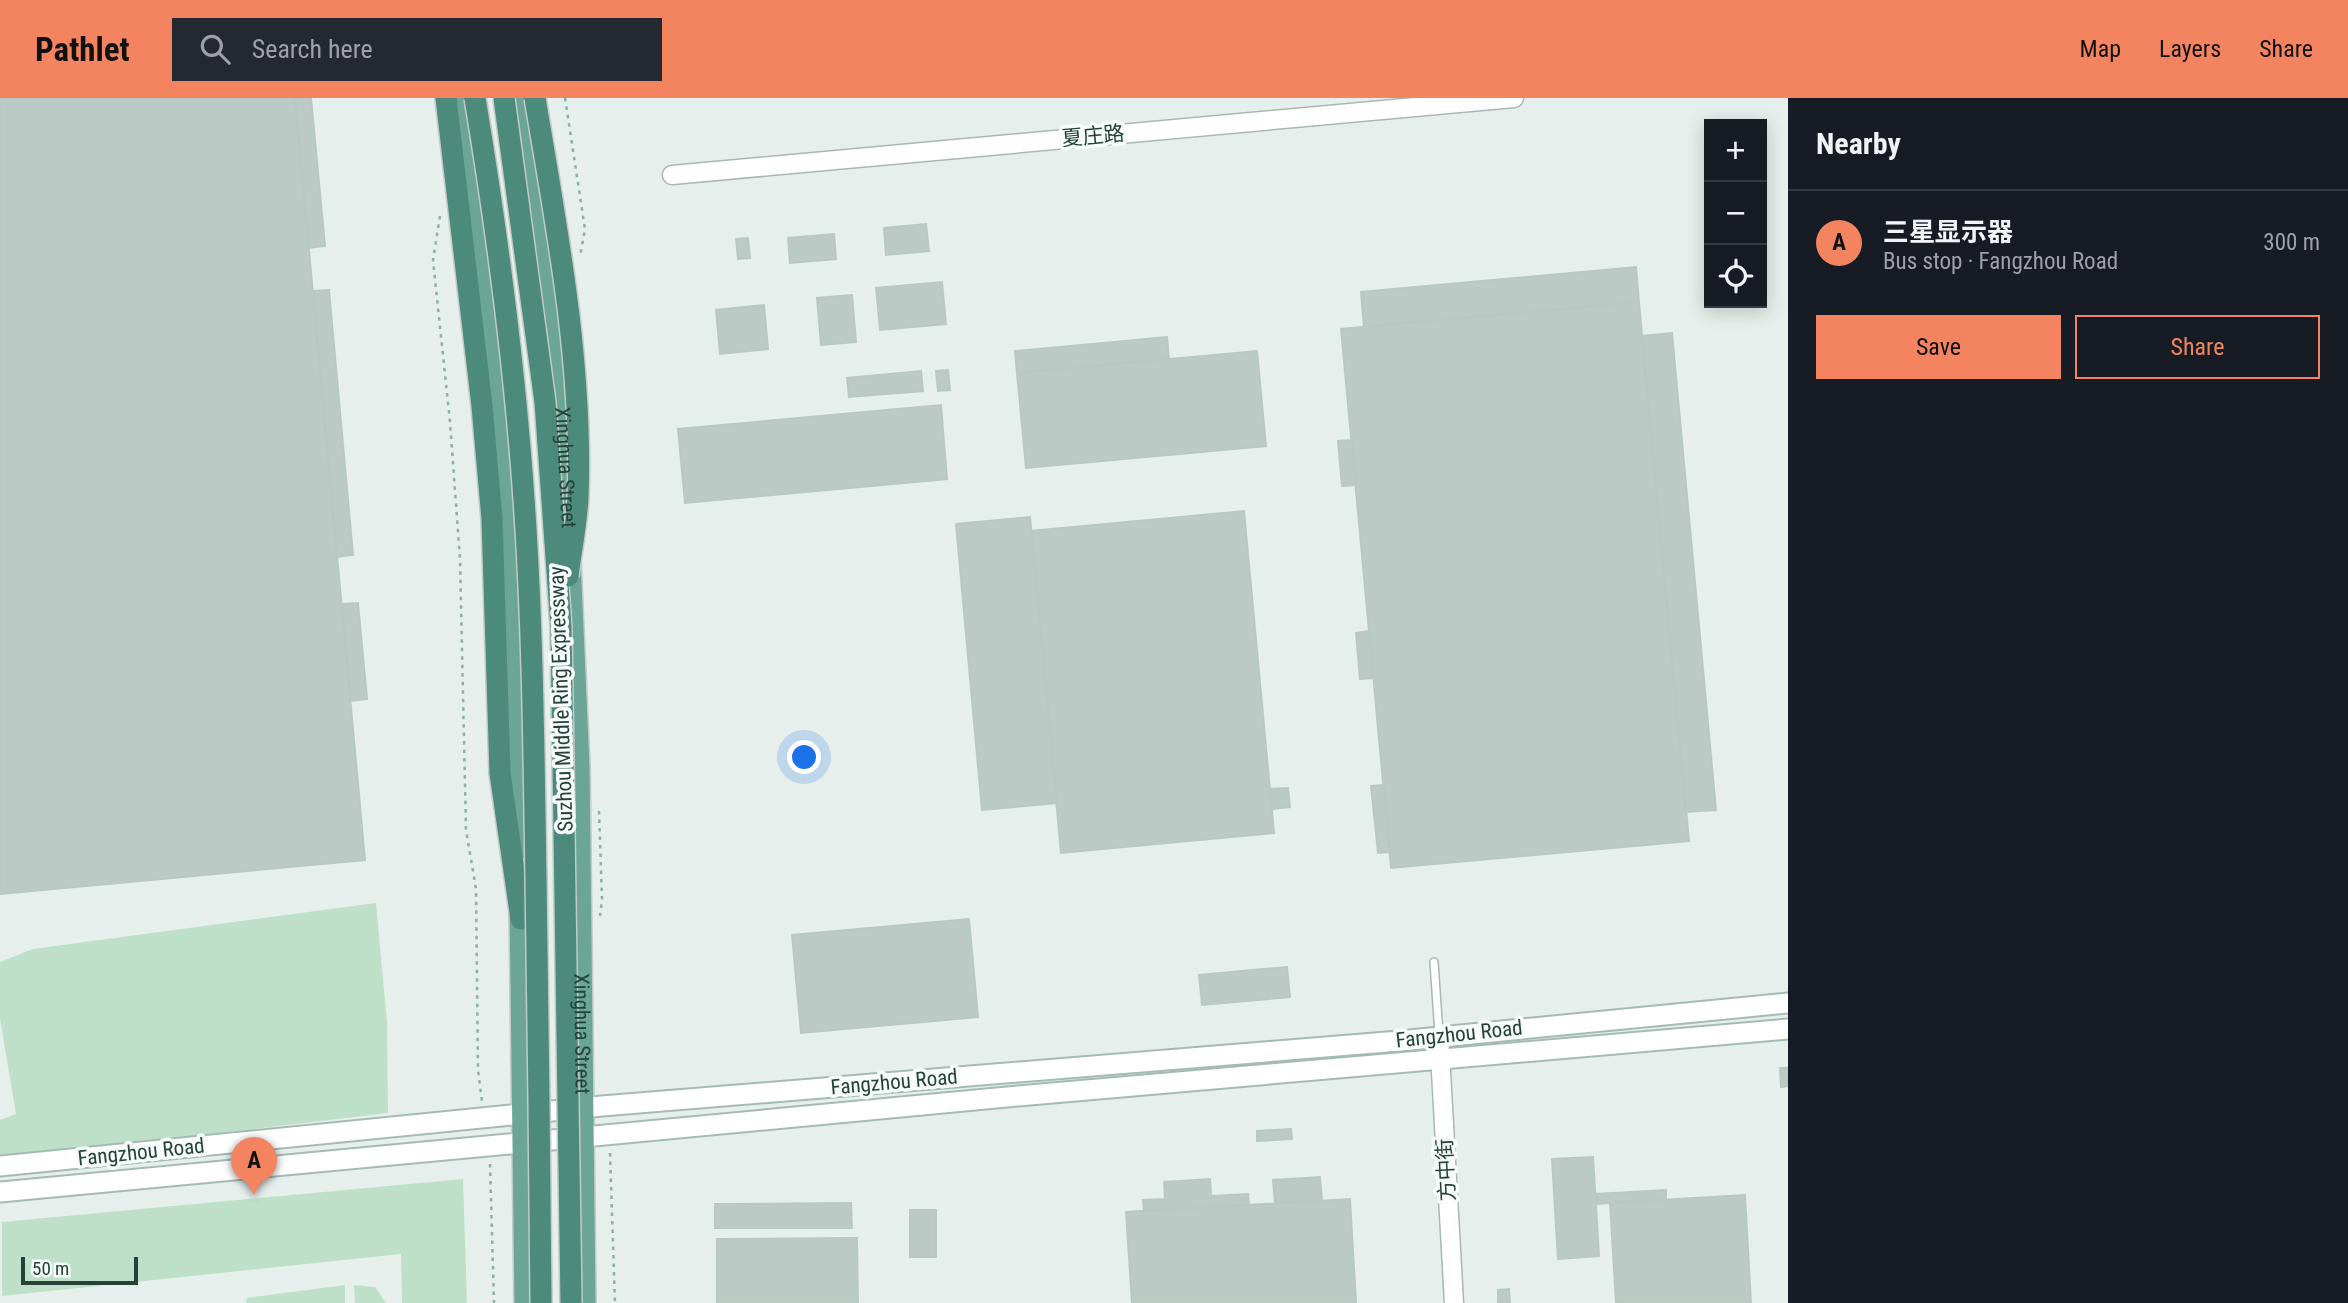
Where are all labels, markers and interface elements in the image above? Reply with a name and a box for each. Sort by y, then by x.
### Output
search box [172,18,662,81]
text: Pathlet [35,30,130,69]
icon: search [196,30,234,68]
text: Search here [252,34,373,64]
text: Map [2080,35,2121,63]
text: Layers [2159,35,2221,63]
text: Share [2259,35,2313,63]
map controls [1704,119,1767,308]
button: + [1704,119,1767,182]
street label: 夏庄路 [1061,121,1125,151]
text: Nearby [1816,126,1901,161]
button: − [1704,182,1767,245]
text: 三星显示器 [1883,217,2013,247]
text: A [1832,229,1846,256]
text: 300 m [2263,229,2320,256]
button: locate [1704,245,1767,308]
text: Bus stop · Fangzhou Road [1883,248,2118,275]
button: Save [1816,315,2061,379]
button: Share [2075,315,2320,379]
street label: Xinghua Street [550,406,581,529]
street label: Suzhou Middle Ring Expressway [544,566,578,832]
your location [787,740,821,774]
street label: Xinghua Street [569,973,595,1095]
street label: Fangzhou Road [1394,1015,1524,1053]
street label: Fangzhou Road [830,1064,958,1100]
street label: Fangzhou Road [76,1133,206,1171]
pin: A [231,1137,277,1195]
street label: 方中街 [1432,1138,1460,1202]
scale bar [21,1254,138,1286]
text: 50 m [32,1257,69,1280]

